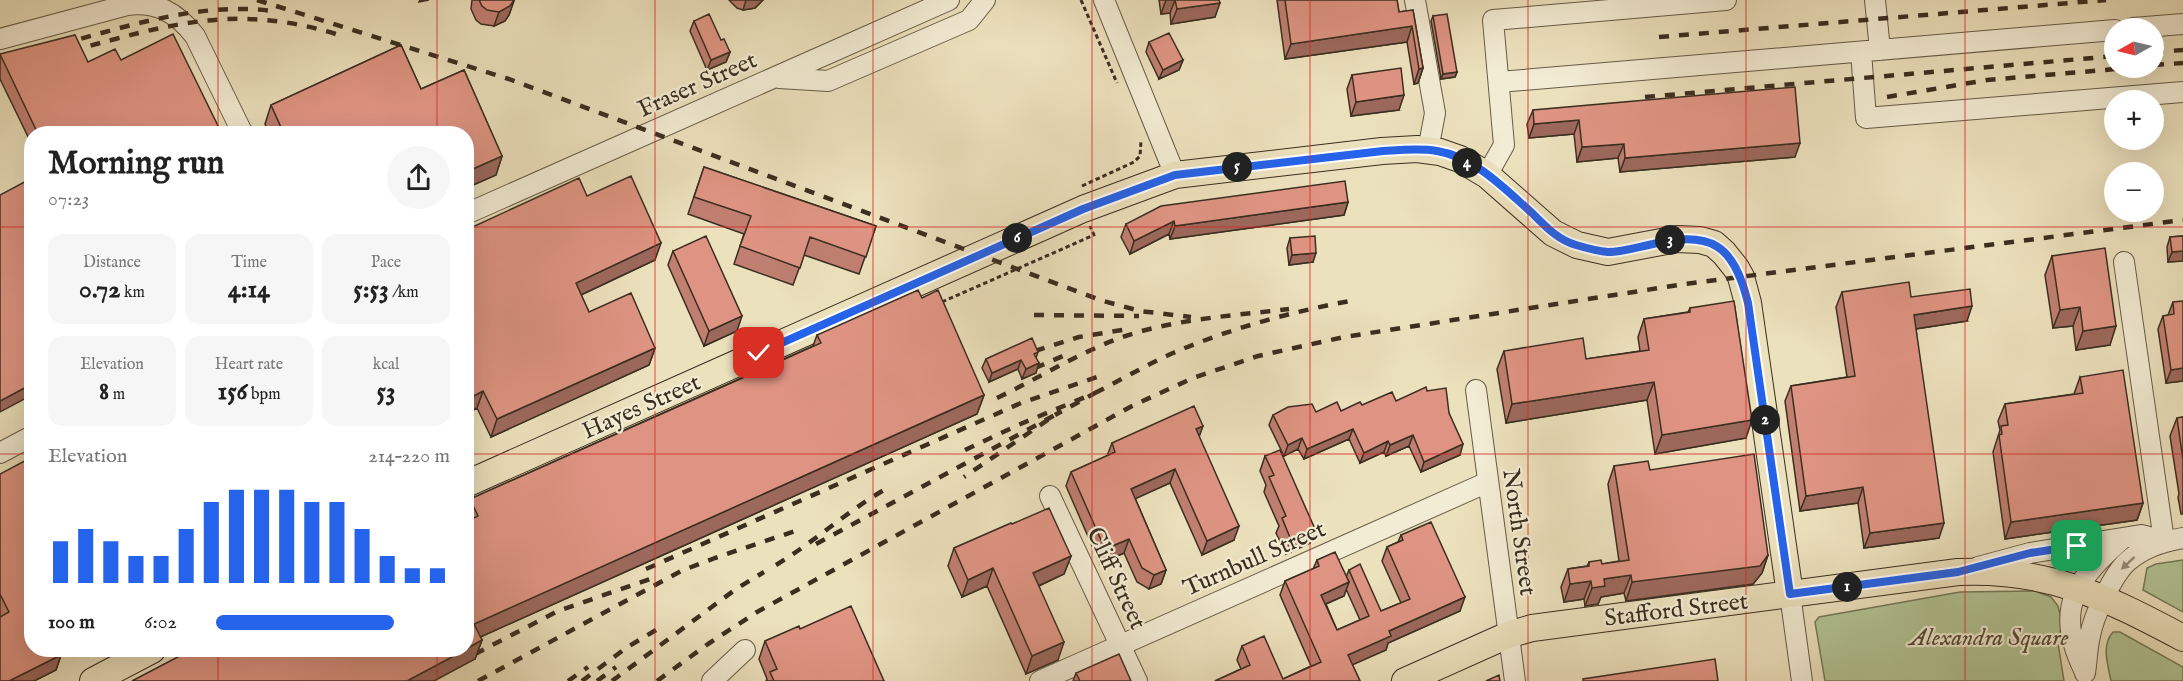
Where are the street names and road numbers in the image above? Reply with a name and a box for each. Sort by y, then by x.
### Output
street label: Fraser Street [633,45,762,125]
street label: Hayes Street [577,367,706,447]
street label: North Street [1494,467,1543,598]
street label: Turnbull Street [1179,514,1331,605]
street label: Cliff Street [1078,523,1153,635]
street label: Stafford Street [1603,586,1750,635]

